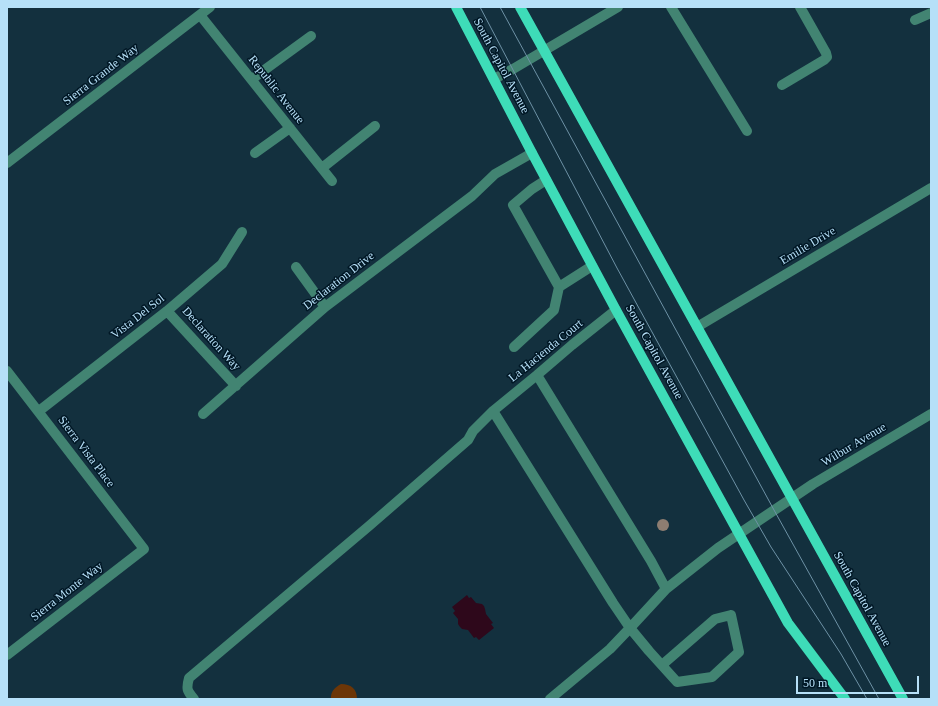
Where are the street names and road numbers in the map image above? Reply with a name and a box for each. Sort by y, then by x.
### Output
street label: South Capitol Avenue [470,16,532,116]
street label: Sierra Grande Way [60,41,142,109]
street label: Republic Avenue [245,53,307,127]
street label: Emilie Drive [778,224,838,268]
street label: Declaration Drive [301,249,377,313]
street label: Vista Del Sol [108,292,168,342]
street label: South Capitol Avenue [622,302,686,402]
street label: Declaration Way [179,304,243,374]
street label: La Hacienda Court [506,317,586,385]
street label: Sierra Vista Place [55,414,117,490]
street label: Wilbur Avenue [819,420,889,470]
street label: South Capitol Avenue [830,549,894,649]
street label: Sierra Monte Way [28,559,106,625]

